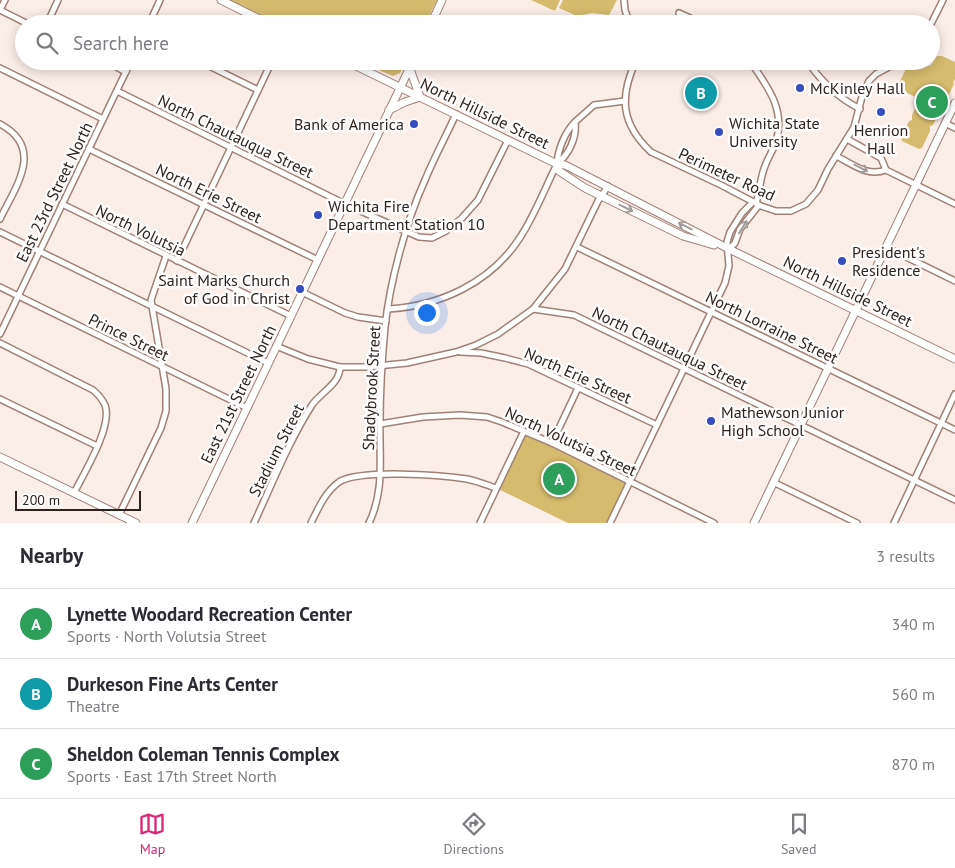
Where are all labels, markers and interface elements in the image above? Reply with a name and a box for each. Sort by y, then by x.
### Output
search box [15,15,940,70]
icon: search [33,29,61,57]
text: Search here [73,31,169,55]
street label: North Hillside Street [417,73,553,153]
pin: B [685,74,717,112]
place label: McKinley Hall [810,78,905,98]
marker: McKinley Hall [794,82,806,94]
pin: C [916,83,948,121]
street label: North Chautauqua Street [155,90,317,183]
marker: Henrion Hall [875,106,887,118]
place label: Wichita State University [729,113,820,151]
place label: Bank of America [294,114,404,134]
marker: Bank of America [408,118,420,130]
street label: East 23rd Street North [11,119,97,265]
place label: Henrion Hall [854,120,908,158]
marker: Wichita State University [713,126,725,138]
street label: Perimeter Road [676,143,778,205]
street label: North Erie Street [153,159,266,228]
one-way arrow [853,163,868,173]
place label: Wichita Fire Department Station 10 [328,196,485,234]
street label: North Volutsia [93,200,189,260]
one-way arrow [618,203,633,213]
marker: Wichita Fire Department Station 10 [312,209,324,221]
one-way arrow [738,220,748,234]
one-way arrow [678,221,693,231]
place label: President's Residence [852,242,925,280]
street label: North Hillside Street [780,251,916,331]
marker: President's Residence [836,255,848,267]
place label: Saint Marks Church of God in Christ [158,270,291,308]
marker: Saint Marks Church of God in Christ [294,283,306,295]
street label: North Lorraine Street [703,286,842,368]
your location [414,300,440,326]
street label: North Chautauqua Street [589,302,751,395]
street label: Prince Street [86,309,173,365]
street label: East 21st Street North [196,322,280,466]
street label: Shadybrook Street [358,325,384,451]
street label: North Erie Street [521,342,635,408]
street label: Stadium Street [244,400,308,500]
street label: North Volutsia Street [502,402,640,480]
place label: Mathewson Junior High School [721,402,845,440]
marker: Mathewson Junior High School [705,415,717,427]
pin: A [543,460,575,498]
scale bar [15,488,141,511]
text: 200 m [22,491,60,509]
text: Nearby [20,542,83,569]
text: 3 results [876,546,935,566]
text: Lynette Woodard Recreation Center [67,602,352,626]
text: A [31,614,41,634]
text: 340 m [892,614,935,634]
text: Sports · North Volutsia Street [67,626,266,646]
text: Durkeson Fine Arts Center [67,672,278,696]
text: B [31,684,41,704]
text: 560 m [892,684,935,704]
text: Theatre [67,696,120,716]
text: Sheldon Coleman Tennis Complex [67,742,340,766]
text: C [32,754,40,774]
text: 870 m [892,754,935,774]
text: Sports · East 17th Street North [67,766,277,786]
tab: Map [138,810,166,858]
tab: Directions [443,810,504,858]
tab: Saved [781,810,817,858]

